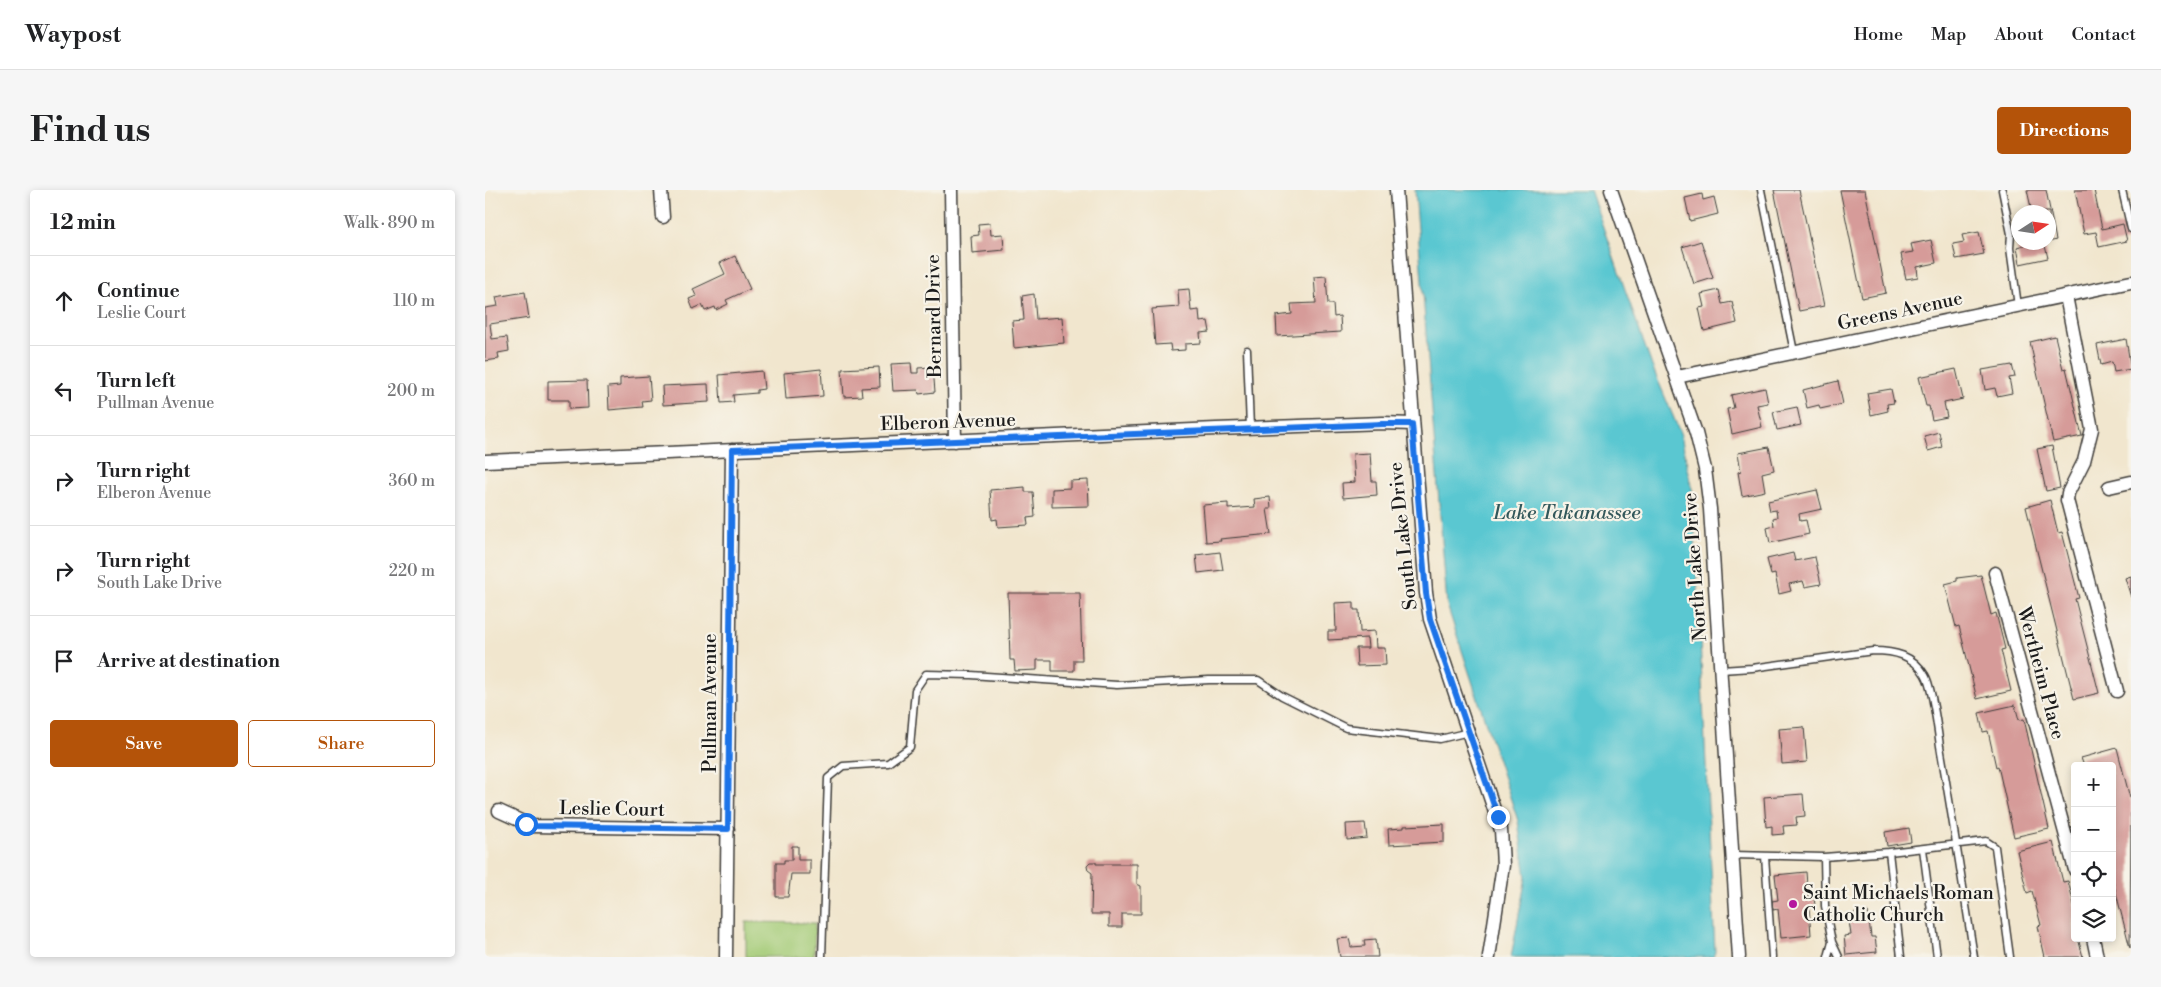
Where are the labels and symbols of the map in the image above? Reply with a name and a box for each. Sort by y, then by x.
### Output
north arrow [2011,205,2056,250]
street label: Bernard Drive [921,254,947,379]
street label: Greens Avenue [1835,286,1965,336]
street label: Elberon Avenue [880,408,1016,436]
street label: South Lake Drive [1383,461,1423,611]
street label: North Lake Drive [1678,492,1712,642]
water label: Lake Takanassee [1493,501,1641,526]
street label: Wertheim Place [2011,603,2070,742]
street label: Pullman Avenue [698,633,722,773]
street label: Leslie Court [559,796,665,822]
route end [1487,806,1510,829]
route start [515,813,538,836]
place label: Saint Michaels Roman Catholic Church [1803,881,1994,927]
marker: Saint Michaels Roman Catholic Church [1787,898,1799,910]

